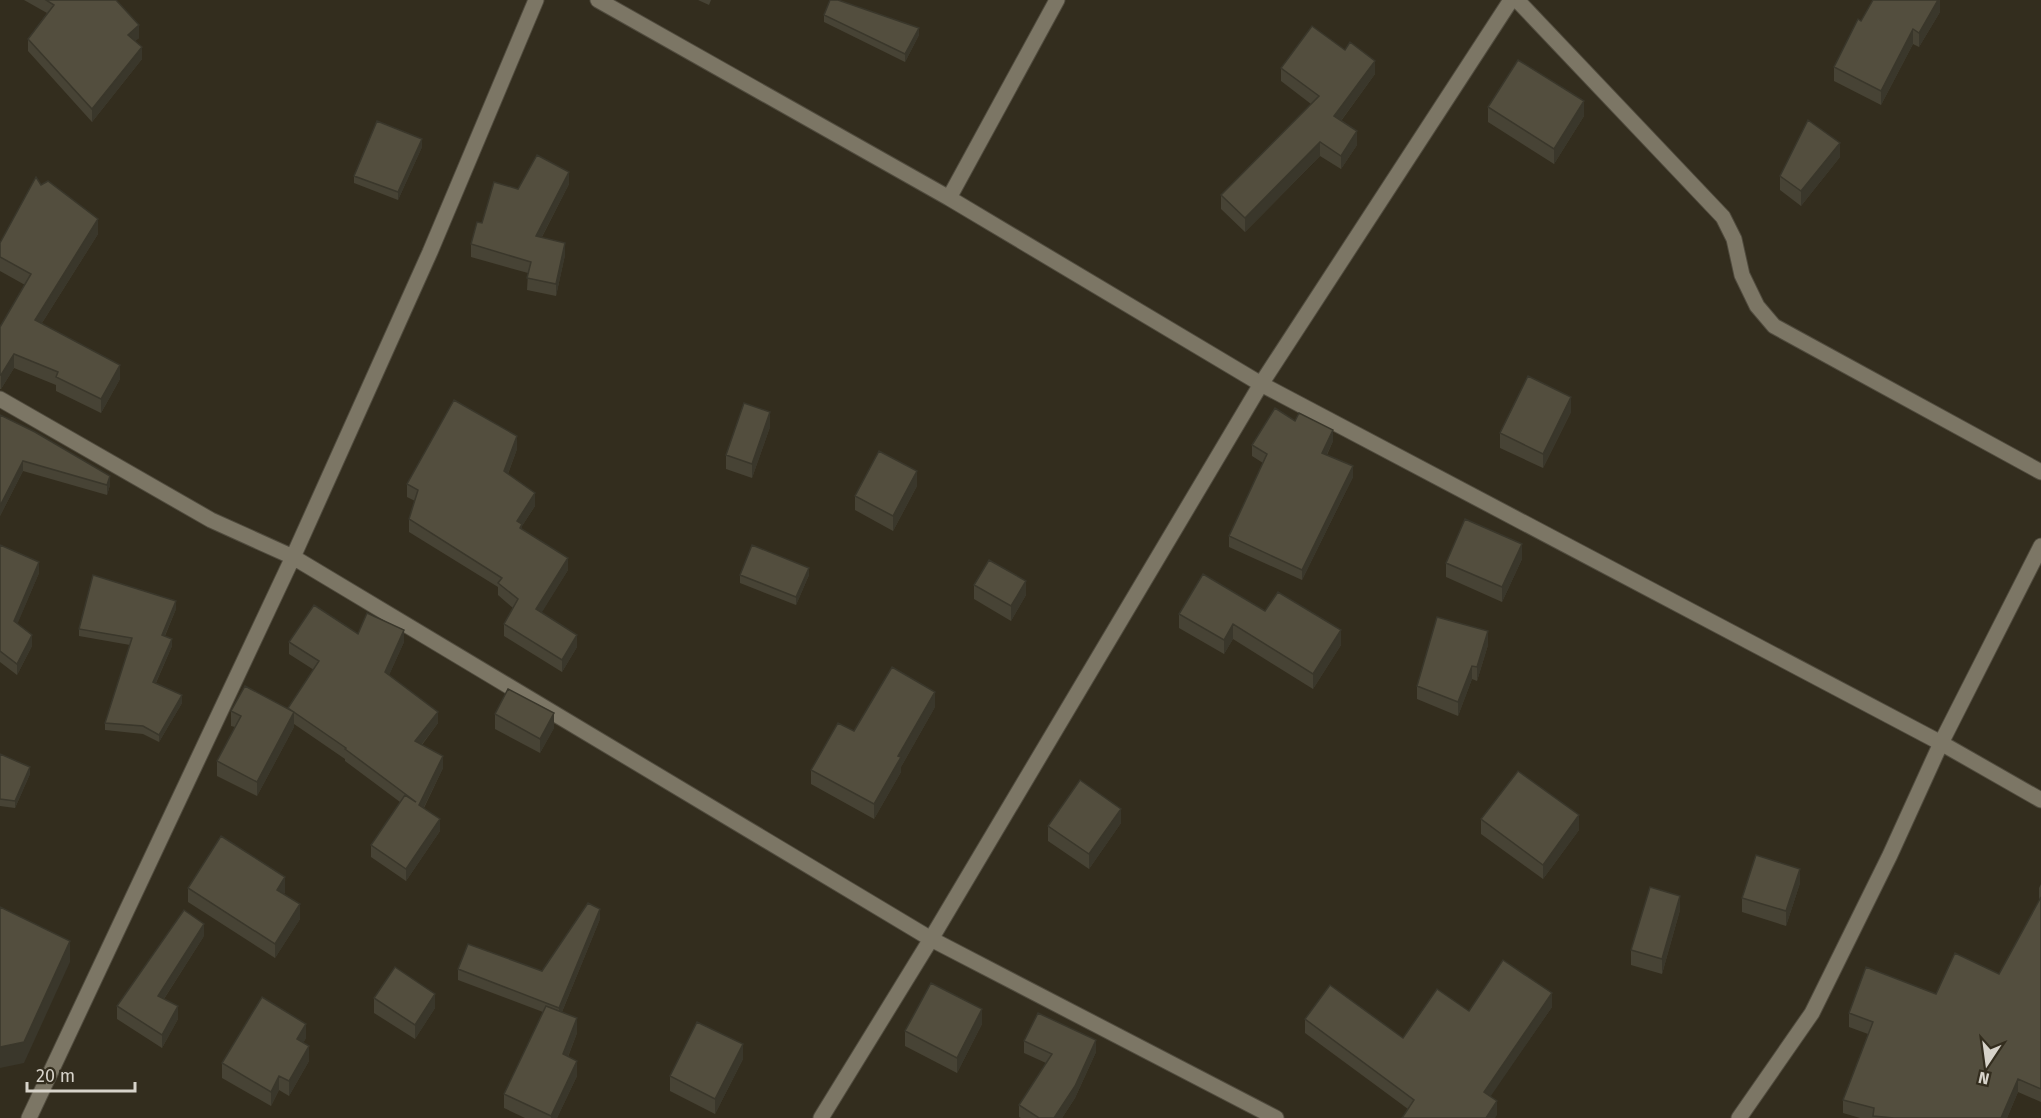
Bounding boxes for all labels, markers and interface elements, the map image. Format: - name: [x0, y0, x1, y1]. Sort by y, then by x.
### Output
- north arrow: [1957, 1034, 2017, 1094]
- scale bar: [27, 1055, 135, 1093]
- text: 20 m: [36, 1065, 75, 1087]
- text: N: [1976, 1068, 1991, 1089]

